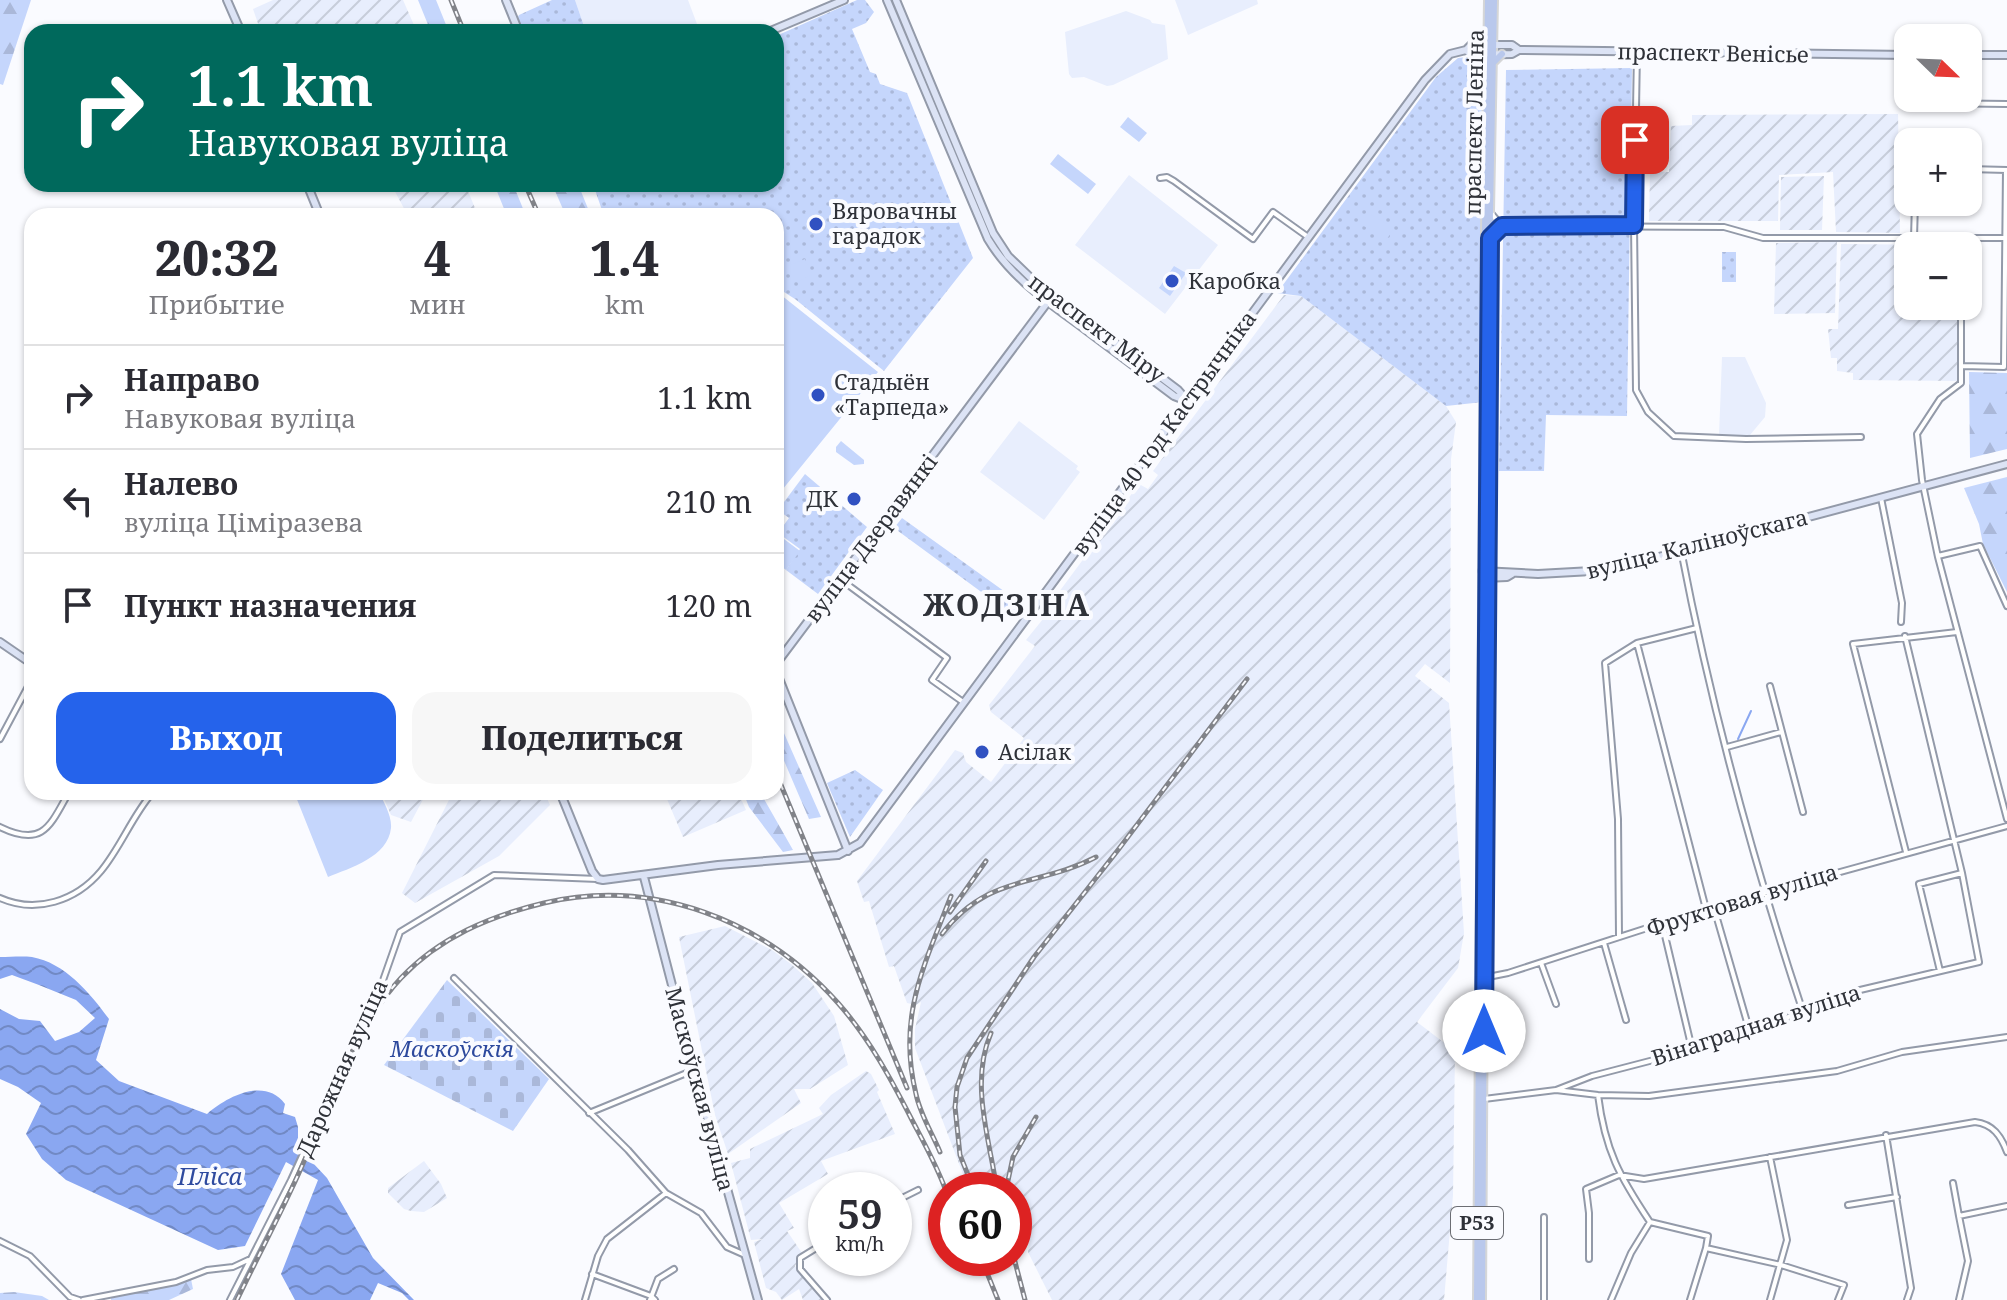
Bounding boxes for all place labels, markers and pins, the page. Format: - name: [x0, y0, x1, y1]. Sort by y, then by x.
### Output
- pin: [1601, 106, 1669, 174]
- place label: Вяровачны гарадок: [832, 195, 957, 250]
- marker: Вяровачны гарадок: [807, 215, 825, 233]
- place label: Каробка: [1188, 265, 1281, 295]
- marker: Каробка: [1163, 272, 1181, 290]
- place label: Стадыён «Тарпеда»: [834, 366, 949, 421]
- marker: Стадыён «Тарпеда»: [809, 386, 827, 404]
- place label: ДК: [806, 483, 839, 513]
- marker: ДК: [845, 490, 863, 508]
- place label: Асілак: [998, 736, 1072, 766]
- marker: Асілак: [973, 743, 991, 761]

